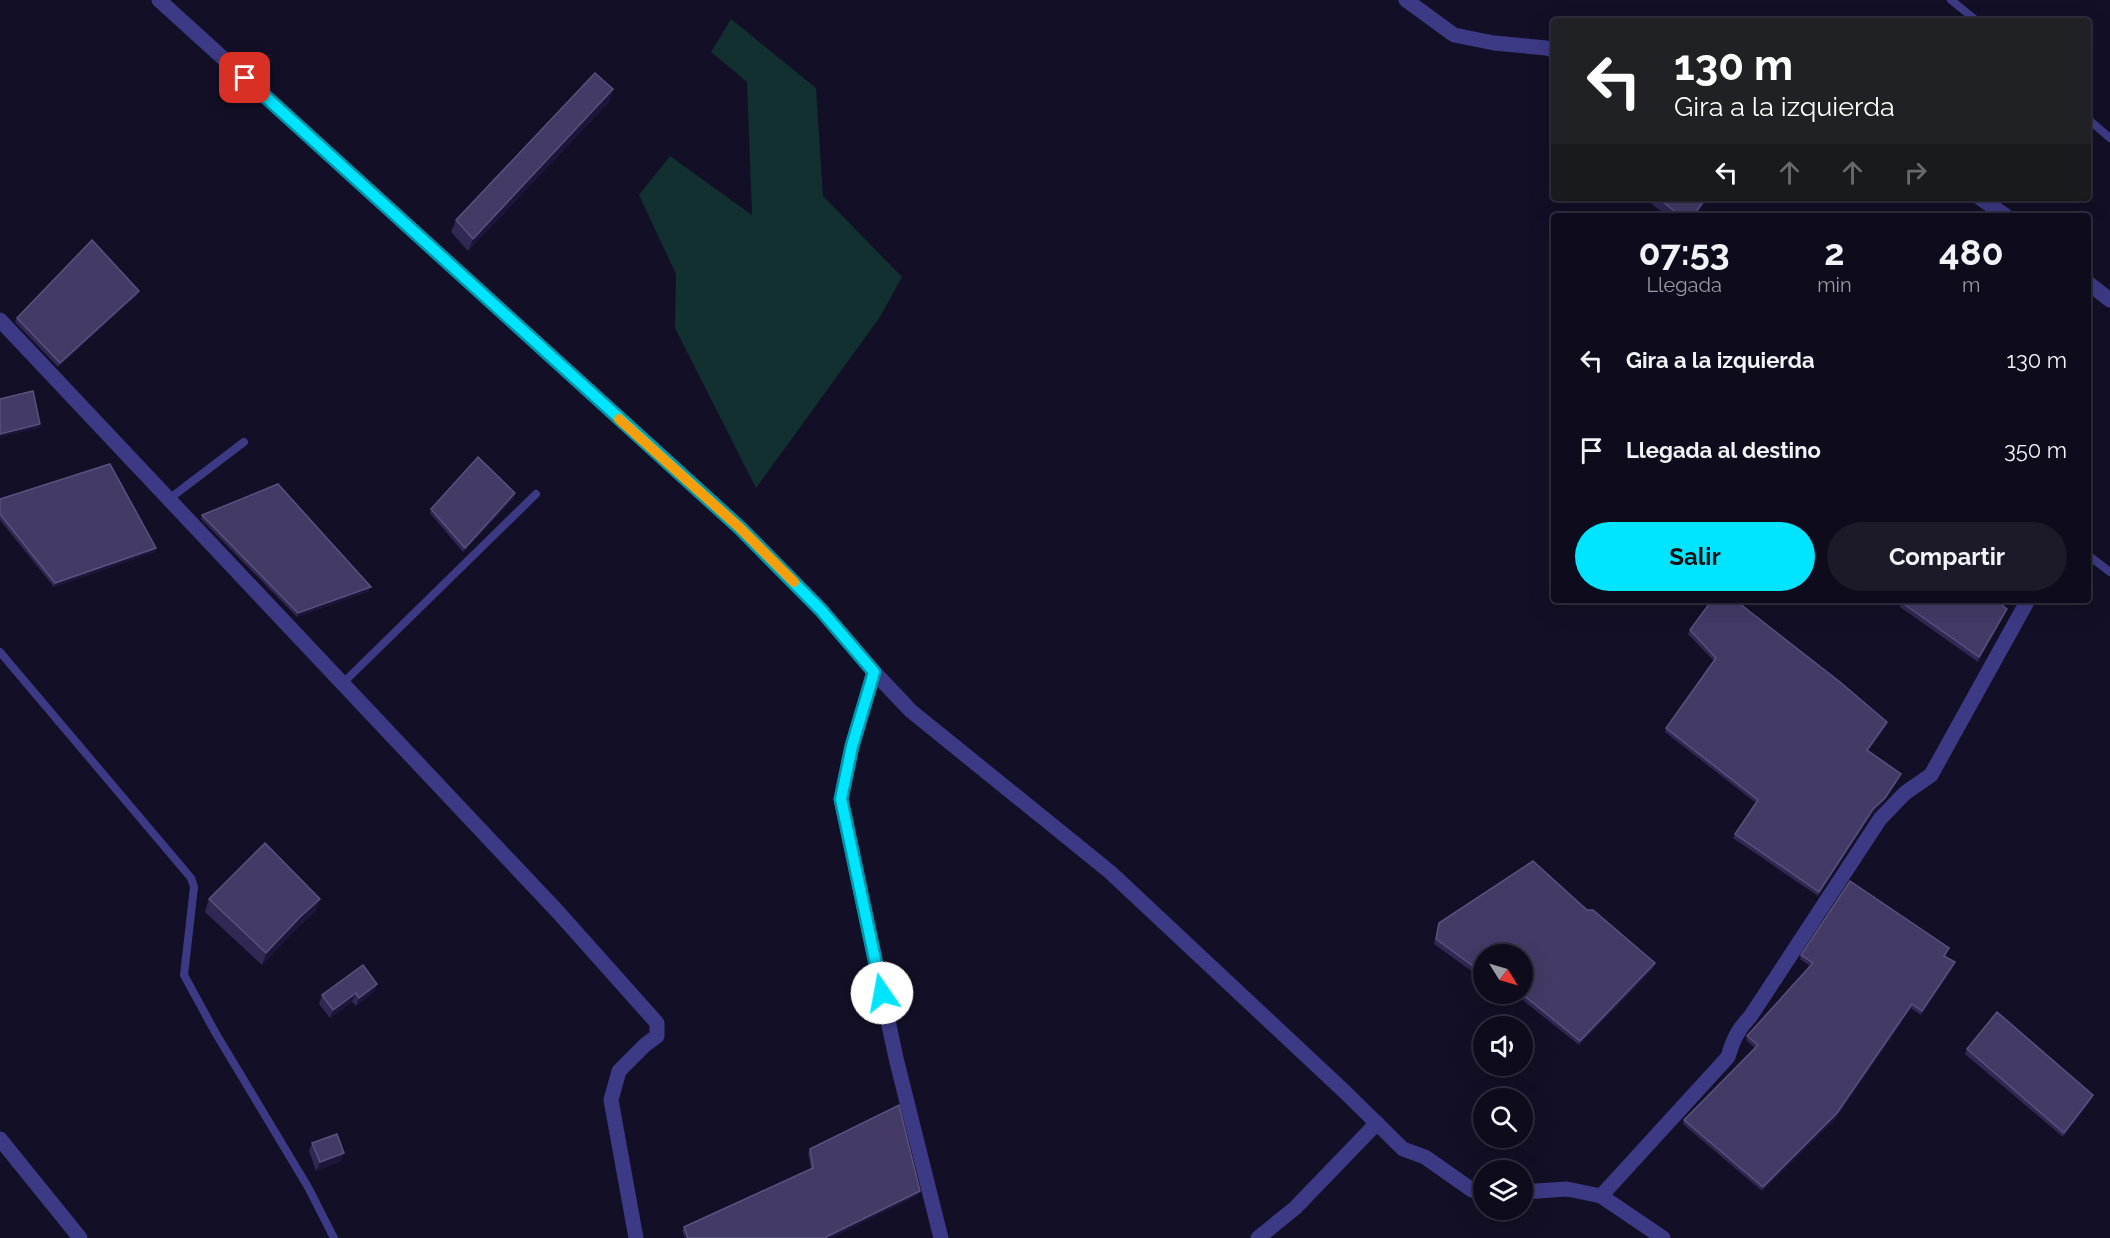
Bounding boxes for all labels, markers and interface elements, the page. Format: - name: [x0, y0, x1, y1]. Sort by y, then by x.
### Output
- text: 130 m: [1674, 41, 1793, 90]
- icon: left: [1575, 42, 1653, 120]
- pin: [219, 52, 270, 103]
- icon: arrive: [228, 61, 261, 94]
- text: Gira a la izquierda: [1674, 91, 1895, 122]
- icon: left: [1710, 156, 1743, 189]
- icon: ahead: [1773, 156, 1806, 189]
- icon: ahead: [1836, 156, 1869, 189]
- icon: right: [1899, 156, 1932, 189]
- text: 07:53: [1638, 231, 1730, 273]
- text: 2: [1824, 231, 1845, 273]
- text: 480: [1939, 231, 2004, 273]
- text: Llegada: [1646, 273, 1722, 297]
- text: min: [1817, 273, 1852, 297]
- text: m: [1962, 273, 1980, 297]
- icon: left: [1575, 344, 1608, 377]
- text: Gira a la izquierda: [1626, 347, 1815, 373]
- text: 130 m: [2007, 347, 2067, 373]
- icon: arrive: [1575, 434, 1608, 467]
- text: Llegada al destino: [1626, 437, 1821, 463]
- text: 350 m: [2004, 437, 2067, 463]
- button: Salir: [1575, 522, 1815, 591]
- button: Compartir: [1827, 522, 2067, 591]
- north arrow: [1473, 944, 1533, 1004]
- map controls: [1473, 944, 1533, 1220]
- position arrow: [850, 961, 914, 1025]
- button: sound: [1473, 1016, 1533, 1076]
- button: search: [1473, 1088, 1533, 1148]
- button: layers: [1473, 1160, 1533, 1220]

